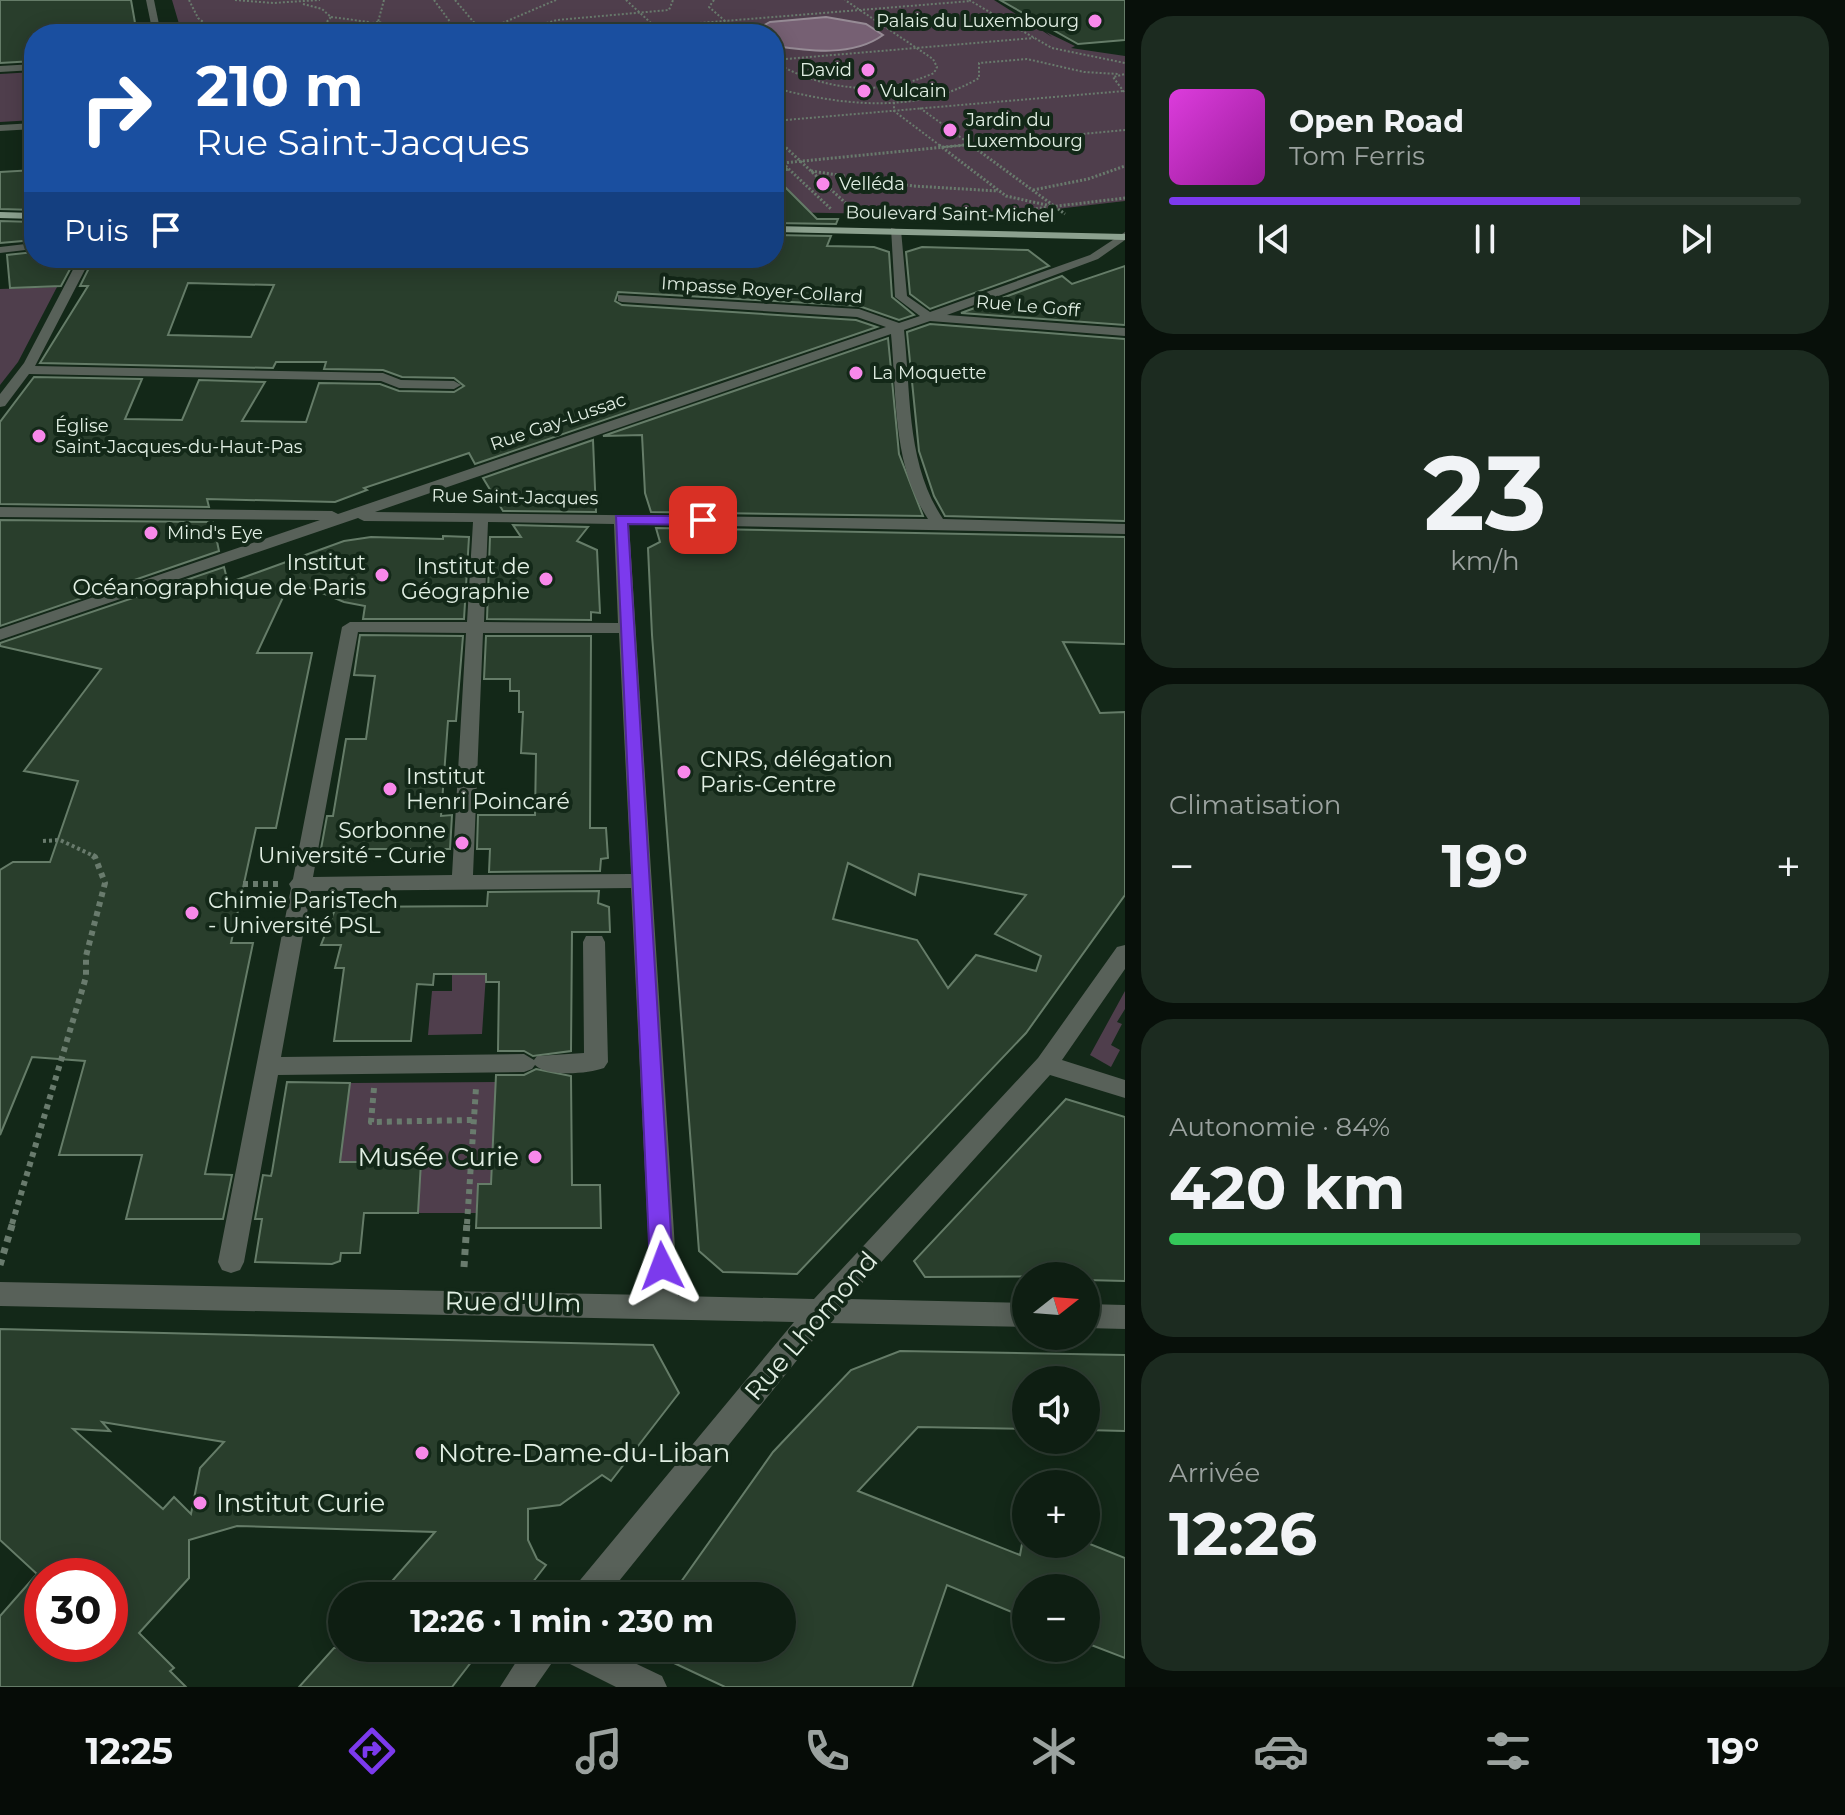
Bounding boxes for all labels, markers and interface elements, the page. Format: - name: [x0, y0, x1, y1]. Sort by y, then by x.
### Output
- place label: Palais du Luxembourg: [876, 10, 1079, 32]
- marker: Palais du Luxembourg: [1086, 12, 1104, 30]
- text: 210 m: [196, 52, 364, 120]
- icon: right: [64, 56, 168, 160]
- place label: David: [800, 59, 852, 81]
- marker: David: [859, 61, 877, 79]
- place label: Vulcain: [880, 80, 947, 102]
- marker: Vulcain: [855, 82, 873, 100]
- text: Open Road: [1289, 103, 1464, 140]
- place label: Jardin du Luxembourg: [965, 109, 1083, 152]
- text: Rue Saint-Jacques: [196, 120, 529, 164]
- marker: Jardin du Luxembourg: [941, 121, 959, 139]
- text: Tom Ferris: [1289, 140, 1425, 172]
- place label: Velléda: [839, 173, 905, 195]
- marker: Velléda: [814, 175, 832, 193]
- street label: Boulevard Saint-Michel: [845, 201, 1055, 227]
- icon: arrive: [144, 208, 188, 252]
- text: Puis: [64, 212, 128, 249]
- icon: previous: [1252, 217, 1296, 261]
- icon: pause: [1463, 217, 1507, 261]
- icon: next: [1674, 217, 1718, 261]
- street label: Impasse Royer-Collard: [660, 272, 864, 308]
- street label: Rue Le Goff: [975, 291, 1082, 322]
- place label: La Moquette: [872, 362, 987, 384]
- marker: La Moquette: [847, 364, 865, 382]
- street label: Rue Gay-Lussac: [487, 388, 629, 456]
- place label: Église Saint-Jacques-du-Haut-Pas: [55, 415, 303, 458]
- marker: Église Saint-Jacques-du-Haut-Pas: [30, 427, 48, 445]
- text: 23: [1424, 429, 1546, 556]
- street label: Rue Saint-Jacques: [432, 485, 599, 509]
- pin: [669, 486, 737, 554]
- icon: arrive: [681, 498, 725, 542]
- place label: Mind's Eye: [167, 522, 263, 544]
- marker: Mind's Eye: [142, 524, 160, 542]
- text: km/h: [1450, 545, 1520, 577]
- place label: Institut Océanographique de Paris: [73, 549, 366, 601]
- place label: Institut de Géographie: [401, 553, 530, 605]
- marker: Institut Océanographique de Paris: [373, 566, 391, 584]
- marker: Institut de Géographie: [537, 570, 555, 588]
- place label: CNRS, délégation Paris-Centre: [700, 746, 893, 798]
- place label: Institut Henri Poincaré: [406, 763, 570, 815]
- marker: CNRS, délégation Paris-Centre: [675, 763, 693, 781]
- marker: Institut Henri Poincaré: [381, 780, 399, 798]
- text: Climatisation: [1169, 789, 1341, 821]
- place label: Sorbonne Université - Curie: [258, 817, 446, 869]
- text: 19°: [1442, 829, 1528, 902]
- marker: Sorbonne Université - Curie: [453, 834, 471, 852]
- text: −: [1169, 839, 1194, 893]
- text: +: [1776, 839, 1801, 893]
- place label: Chimie ParisTech - Université PSL: [208, 887, 398, 939]
- marker: Chimie ParisTech - Université PSL: [183, 904, 201, 922]
- text: Autonomie · 84%: [1169, 1111, 1390, 1143]
- place label: Musée Curie: [357, 1141, 519, 1173]
- marker: Musée Curie: [526, 1148, 544, 1166]
- text: 420 km: [1169, 1151, 1405, 1224]
- position arrow: [620, 1224, 704, 1308]
- street label: Rue Lhomond: [738, 1245, 884, 1407]
- north arrow: [1012, 1262, 1100, 1350]
- map controls: [1012, 1262, 1100, 1662]
- street label: Rue d'Ulm: [444, 1285, 582, 1319]
- button: sound: [1012, 1366, 1100, 1454]
- place label: Notre-Dame-du-Liban: [438, 1437, 730, 1469]
- marker: Notre-Dame-du-Liban: [413, 1444, 431, 1462]
- text: Arrivée: [1169, 1457, 1260, 1489]
- button: +: [1012, 1470, 1100, 1558]
- place label: Institut Curie: [216, 1487, 385, 1519]
- marker: Institut Curie: [191, 1494, 209, 1512]
- text: 12:26: [1169, 1497, 1317, 1570]
- speed limit sign: 30: [24, 1558, 128, 1662]
- button: −: [1012, 1574, 1100, 1662]
- text: 12:26 · 1 min · 230 m: [410, 1603, 714, 1640]
- icon: directions: [344, 1723, 400, 1779]
- icon: music: [571, 1723, 627, 1779]
- icon: phone: [799, 1723, 855, 1779]
- icon: climate: [1026, 1723, 1082, 1779]
- icon: car: [1253, 1723, 1309, 1779]
- icon: filters: [1480, 1723, 1536, 1779]
- text: 12:25: [86, 1729, 173, 1773]
- text: 19°: [1707, 1729, 1759, 1773]

